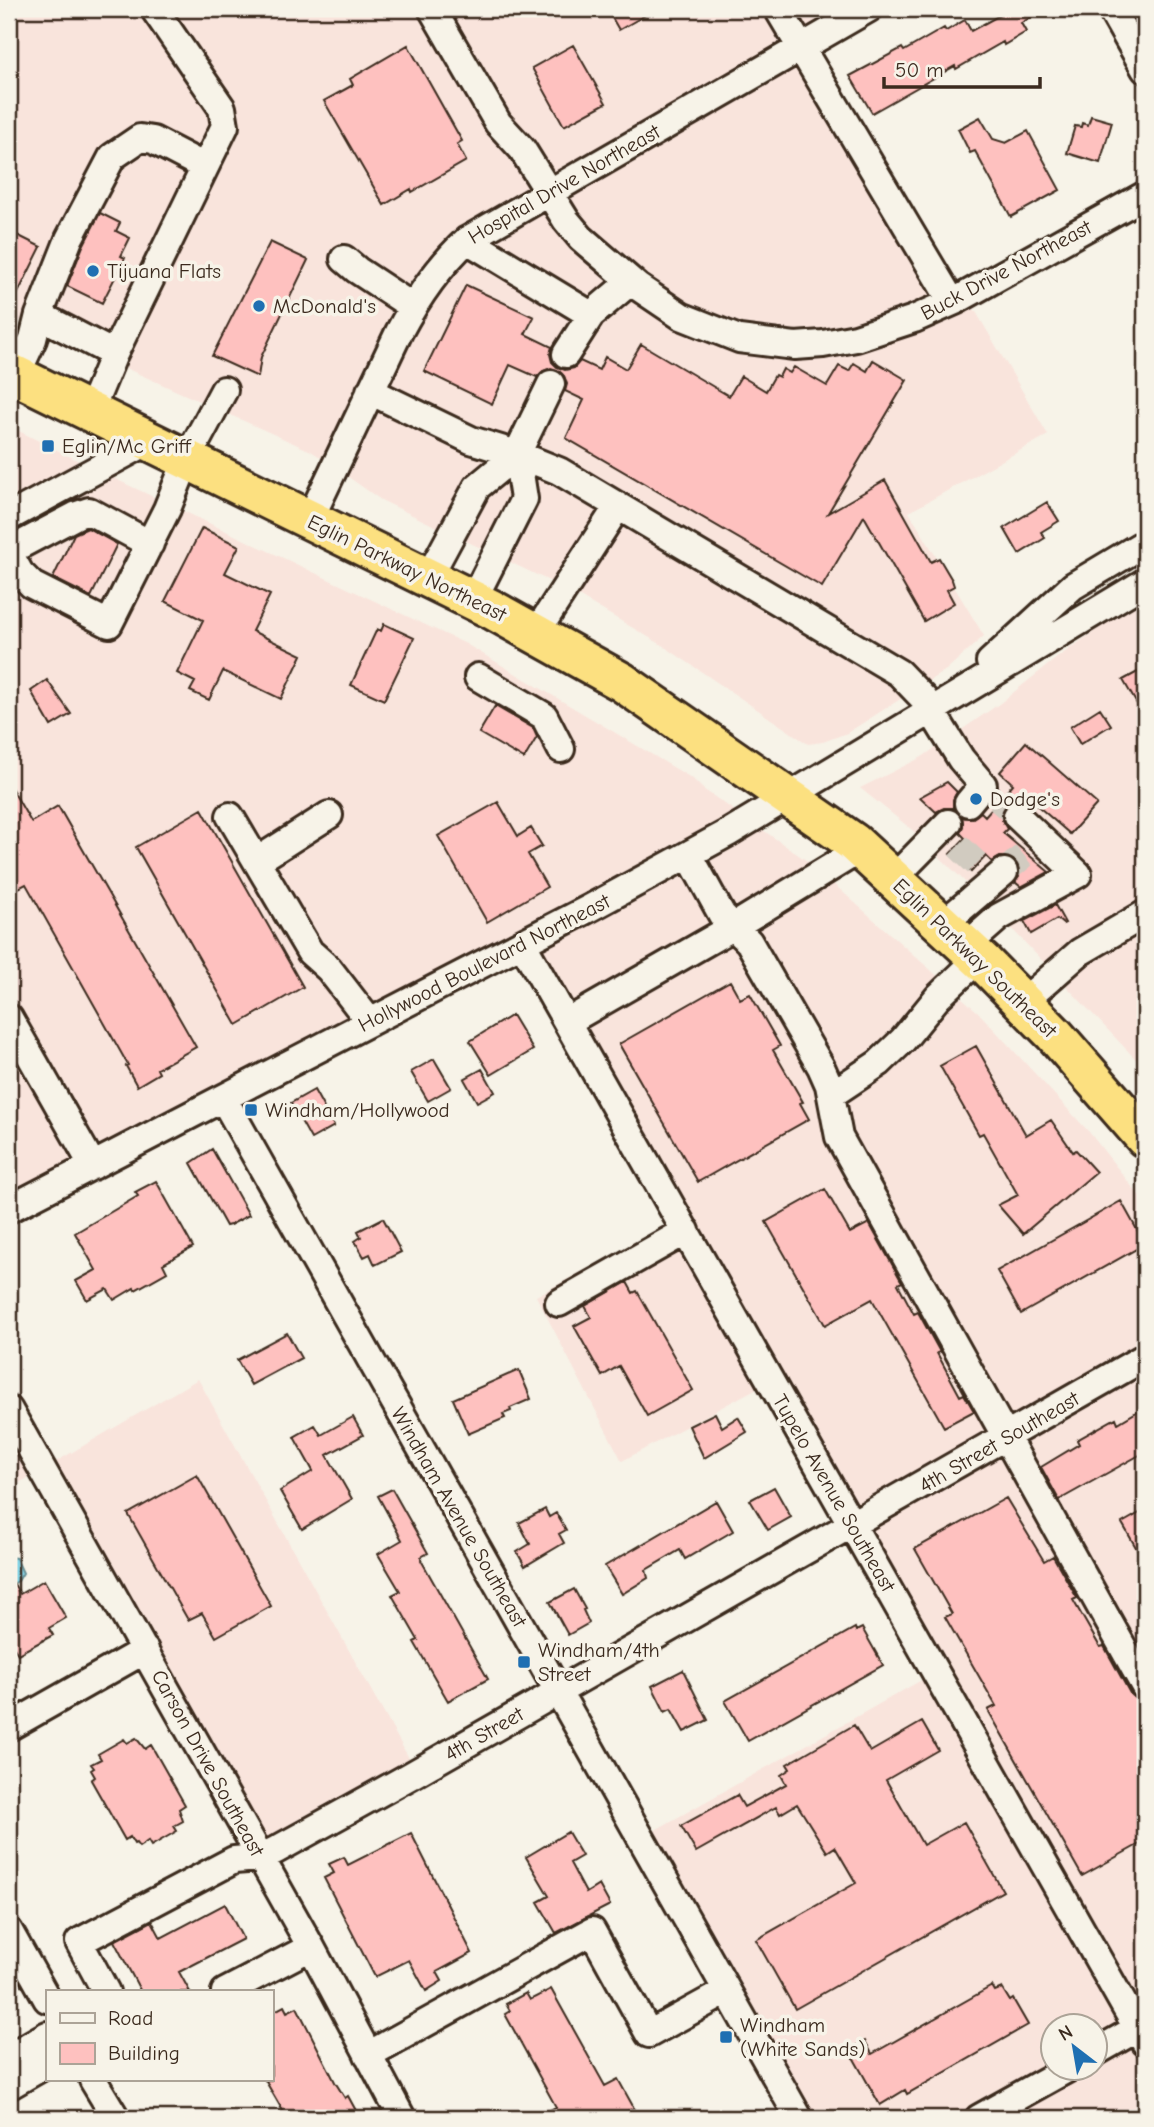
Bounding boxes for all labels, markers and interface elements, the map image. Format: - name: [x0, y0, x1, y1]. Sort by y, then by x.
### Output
- scale bar: [884, 46, 1040, 90]
- text: 50 m: [895, 58, 944, 82]
- street label: Hospital Drive Northeast: [464, 119, 665, 249]
- street label: Buck Drive Northeast: [917, 214, 1096, 325]
- place label: Tijuana Flats: [107, 259, 221, 283]
- marker: Tijuana Flats: [85, 263, 101, 279]
- place label: McDonald's: [273, 294, 376, 318]
- marker: McDonald's: [251, 298, 267, 314]
- place label: Eglin/Mc Griff: [62, 434, 192, 458]
- marker: Eglin/Mc Griff: [40, 438, 56, 454]
- street label: Eglin Parkway Northeast: [304, 509, 511, 627]
- place label: Dodge's: [990, 787, 1060, 811]
- marker: Dodge's: [968, 791, 984, 807]
- street label: Eglin Parkway Southeast: [888, 874, 1063, 1043]
- street label: Hollywood Boulevard Northeast: [354, 889, 615, 1037]
- place label: Windham/Hollywood: [265, 1098, 450, 1122]
- marker: Windham/Hollywood: [243, 1102, 259, 1118]
- street label: 4th Street Southeast: [915, 1386, 1084, 1498]
- street label: Tupelo Avenue Southeast: [768, 1390, 901, 1597]
- street label: Windham Avenue Southeast: [386, 1403, 532, 1632]
- place label: Windham/4th Street: [538, 1638, 660, 1686]
- marker: Windham/4th Street: [516, 1654, 532, 1670]
- street label: Carson Drive Southeast: [147, 1666, 270, 1861]
- street label: 4th Street: [440, 1701, 529, 1766]
- legend: [46, 1990, 273, 2082]
- text: Road: [108, 2006, 153, 2030]
- north arrow: [1038, 2011, 1108, 2082]
- place label: Windham (White Sands): [740, 2013, 866, 2061]
- text: N: [1055, 2021, 1077, 2046]
- marker: Windham (White Sands): [718, 2029, 734, 2045]
- text: Building: [108, 2041, 180, 2065]

